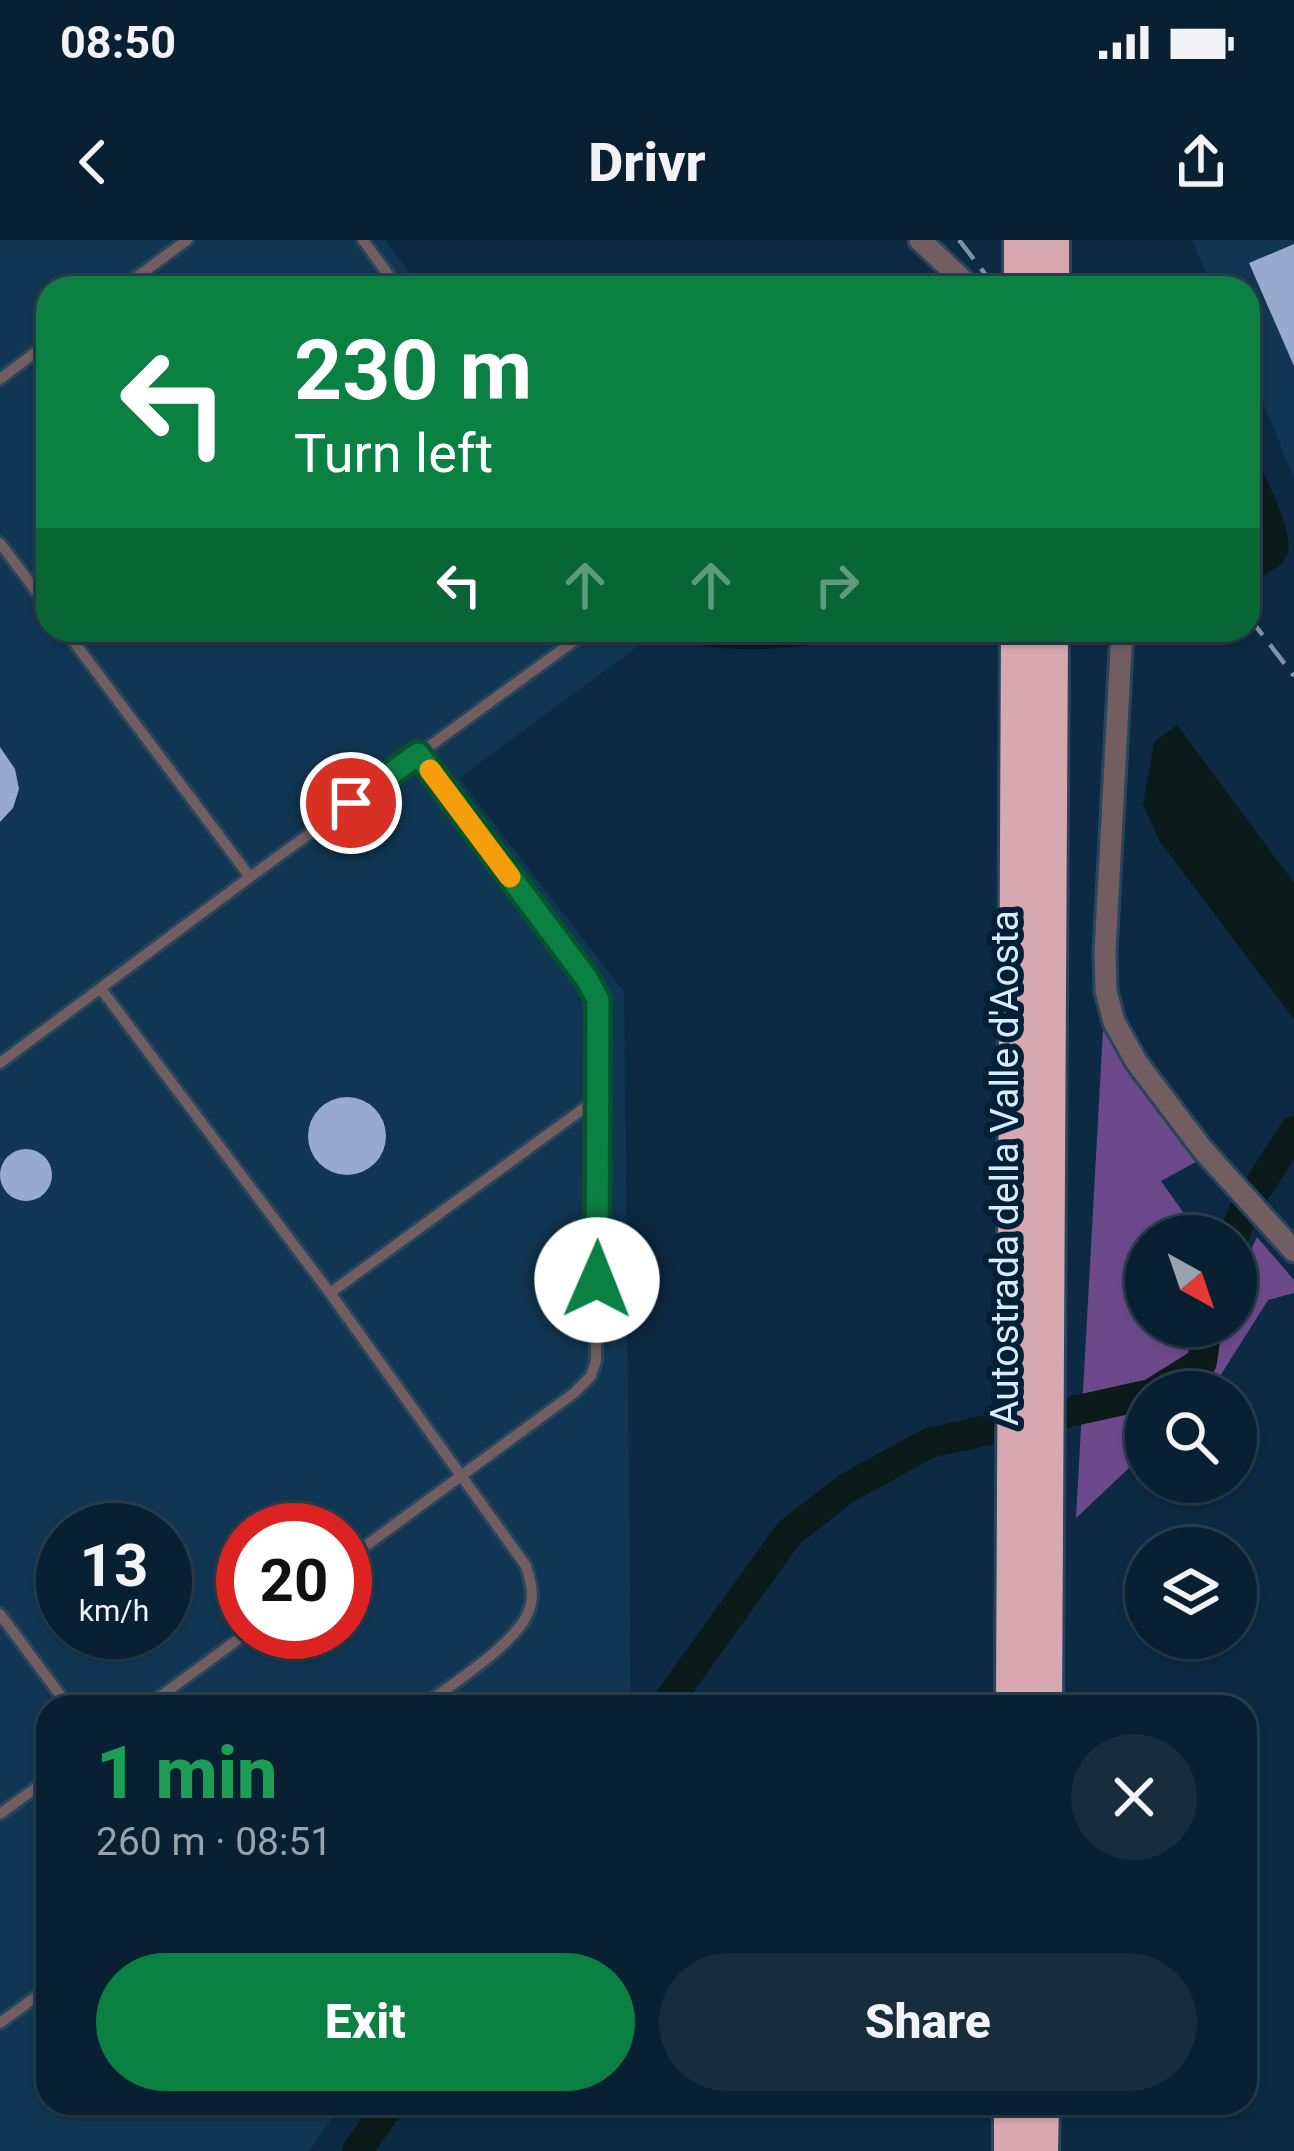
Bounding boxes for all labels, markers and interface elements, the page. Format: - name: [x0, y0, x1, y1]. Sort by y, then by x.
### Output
- text: 08:50: [60, 16, 176, 69]
- icon: back: [60, 129, 126, 195]
- icon: share: [1168, 129, 1234, 195]
- text: Drivr: [588, 131, 706, 194]
- text: 230 m: [294, 321, 532, 420]
- icon: left: [96, 324, 252, 480]
- text: Turn left: [294, 422, 493, 485]
- icon: left: [426, 552, 492, 618]
- icon: ahead: [552, 552, 618, 618]
- icon: ahead: [678, 552, 744, 618]
- icon: right: [804, 552, 870, 618]
- pin: [300, 752, 402, 854]
- icon: arrive: [318, 770, 384, 836]
- street label: Autostrada della Valle d'Aosta: [982, 910, 1028, 1426]
- north arrow: [1125, 1215, 1257, 1347]
- map controls: [1125, 1215, 1257, 1659]
- position arrow: [534, 1217, 660, 1343]
- button: search: [1125, 1371, 1257, 1503]
- speed limit sign: 20: [216, 1503, 372, 1659]
- button: layers: [1125, 1527, 1257, 1659]
- text: 13: [80, 1530, 148, 1601]
- text: km/h: [79, 1593, 149, 1628]
- text: 1 min: [96, 1731, 278, 1816]
- button: close: [1071, 1734, 1197, 1860]
- text: 260 m · 08:51: [96, 1819, 332, 1865]
- button: Exit: [96, 1953, 635, 2091]
- button: Share: [659, 1953, 1197, 2091]

